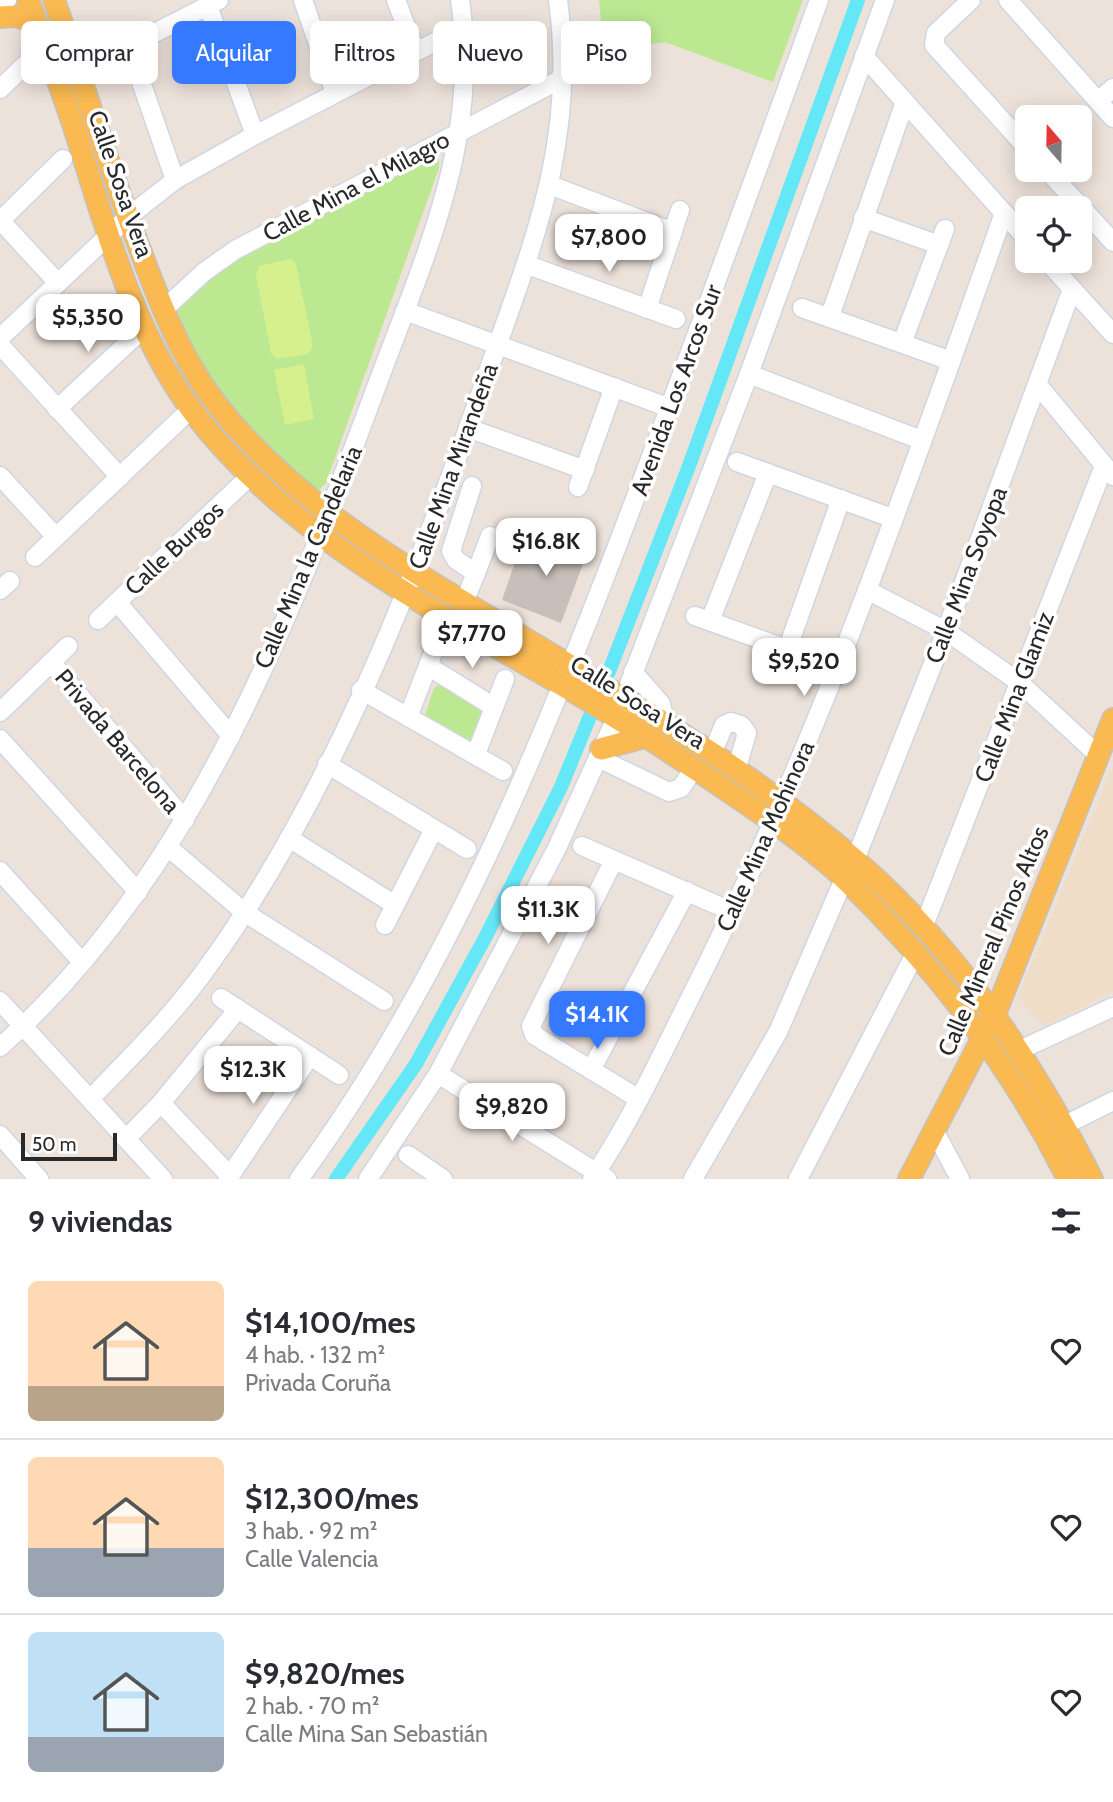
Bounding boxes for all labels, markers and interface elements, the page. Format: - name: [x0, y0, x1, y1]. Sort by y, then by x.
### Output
- chip: Comprar: [21, 21, 158, 84]
- chip: Alquilar: [172, 21, 296, 84]
- chip: Filtros: [310, 21, 419, 84]
- chip: Nuevo: [433, 21, 547, 84]
- chip: Piso: [561, 21, 651, 84]
- north arrow: [1015, 105, 1092, 182]
- map controls: [1015, 105, 1092, 273]
- street label: Calle Sosa Vera: [82, 107, 160, 262]
- street label: Calle Mina el Milagro: [258, 125, 454, 247]
- button: locate: [1015, 196, 1092, 273]
- pin: $7,800: [552, 215, 666, 274]
- text: $7,800: [571, 223, 647, 251]
- street label: Avenida Los Arcos Sur: [624, 280, 728, 499]
- pin: $5,350: [31, 294, 145, 354]
- text: $5,350: [52, 303, 124, 331]
- street label: Calle Mina Mirandeña: [402, 359, 504, 573]
- street label: Calle Mina la Candelaria: [248, 441, 368, 673]
- street label: Calle Mina Soyopa: [919, 482, 1013, 667]
- street label: Calle Burgos: [119, 495, 229, 601]
- pin: $16.8K: [489, 518, 603, 578]
- text: $16.8K: [512, 527, 580, 555]
- street label: Calle Mina Glamiz: [968, 608, 1060, 786]
- pin: $7,770: [415, 610, 529, 670]
- text: $7,770: [437, 619, 507, 647]
- pin: $9,520: [747, 638, 861, 698]
- text: $9,520: [768, 647, 840, 675]
- street label: Calle Sosa Vera: [565, 649, 711, 755]
- street label: Privada Barcelona: [49, 663, 187, 819]
- street label: Calle Mina Mohinora: [710, 736, 820, 936]
- street label: Calle Mineral Pinos Altos: [931, 822, 1055, 1060]
- pin: $11.3K: [491, 886, 605, 946]
- text: $11.3K: [517, 895, 579, 923]
- pin: $14.1K: [540, 992, 654, 1051]
- text: $14.1K: [565, 1000, 629, 1028]
- pin: $12.3K: [196, 1046, 310, 1106]
- text: $12.3K: [220, 1055, 286, 1083]
- pin: $9,820: [455, 1084, 569, 1143]
- text: $9,820: [475, 1092, 549, 1120]
- scale bar: [21, 1130, 117, 1162]
- text: 50 m: [32, 1133, 76, 1156]
- icon: filters: [1047, 1202, 1085, 1240]
- text: 9 viviendas: [28, 1203, 173, 1240]
- text: $14,100/mes: [245, 1304, 416, 1341]
- icon: home: [84, 1309, 168, 1393]
- icon: heart: [1047, 1332, 1085, 1370]
- text: 4 hab. · 132 m²: [245, 1341, 385, 1369]
- text: Privada Coruña: [245, 1369, 391, 1397]
- text: $12,300/mes: [245, 1480, 419, 1517]
- icon: home: [84, 1485, 168, 1569]
- icon: heart: [1047, 1508, 1085, 1546]
- text: 3 hab. · 92 m²: [245, 1517, 377, 1545]
- text: Calle Valencia: [245, 1545, 378, 1573]
- text: $9,820/mes: [245, 1655, 405, 1692]
- icon: home: [84, 1660, 168, 1744]
- icon: heart: [1047, 1683, 1085, 1721]
- text: 2 hab. · 70 m²: [245, 1692, 379, 1720]
- text: Calle Mina San Sebastián: [245, 1720, 488, 1748]

